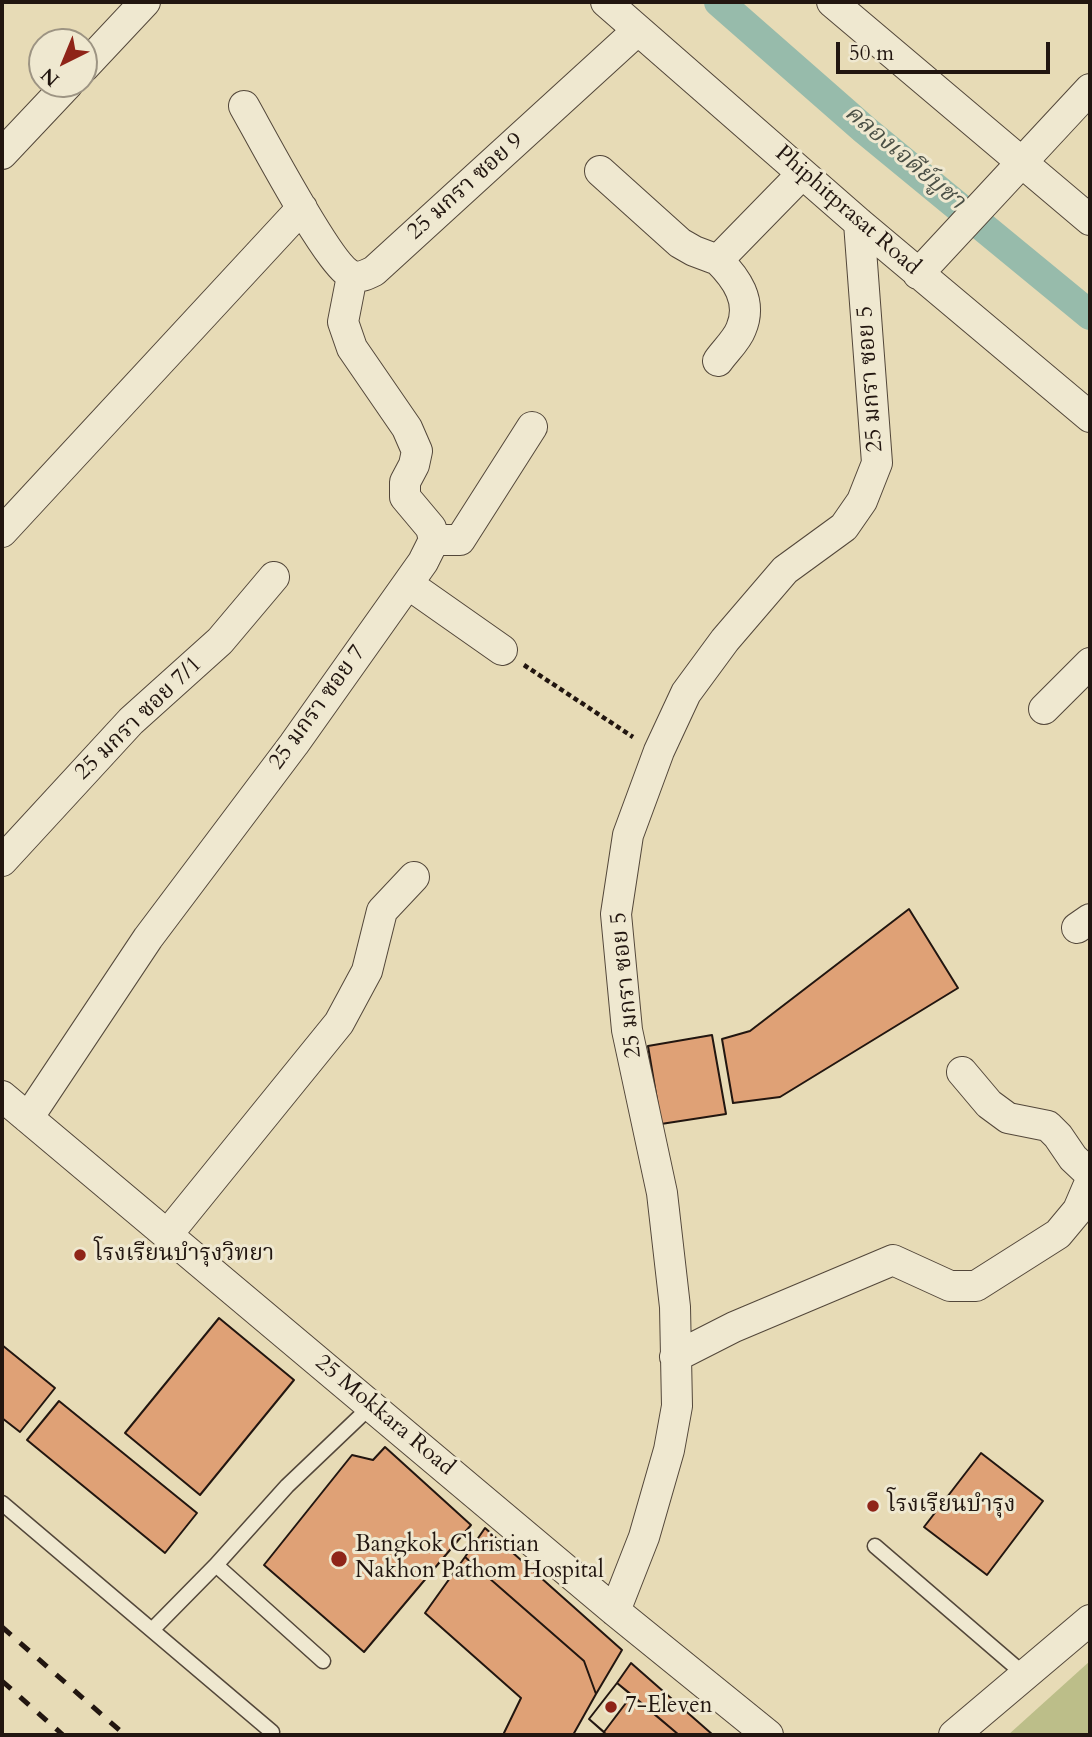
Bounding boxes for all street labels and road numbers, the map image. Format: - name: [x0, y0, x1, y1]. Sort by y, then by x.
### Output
- street label: 25 มกรา ซอย 9: [402, 128, 530, 246]
- street label: Phiphitprasat Road: [769, 140, 925, 282]
- street label: 25 มกรา ซอย 5: [852, 305, 890, 453]
- street label: 25 มกรา ซอย 7: [264, 641, 372, 775]
- street label: 25 มกรา ซอย 7/1: [70, 651, 208, 787]
- street label: 25 มกรา ซอย 5: [606, 911, 648, 1059]
- street label: 25 Mokkara Road: [309, 1350, 459, 1482]

